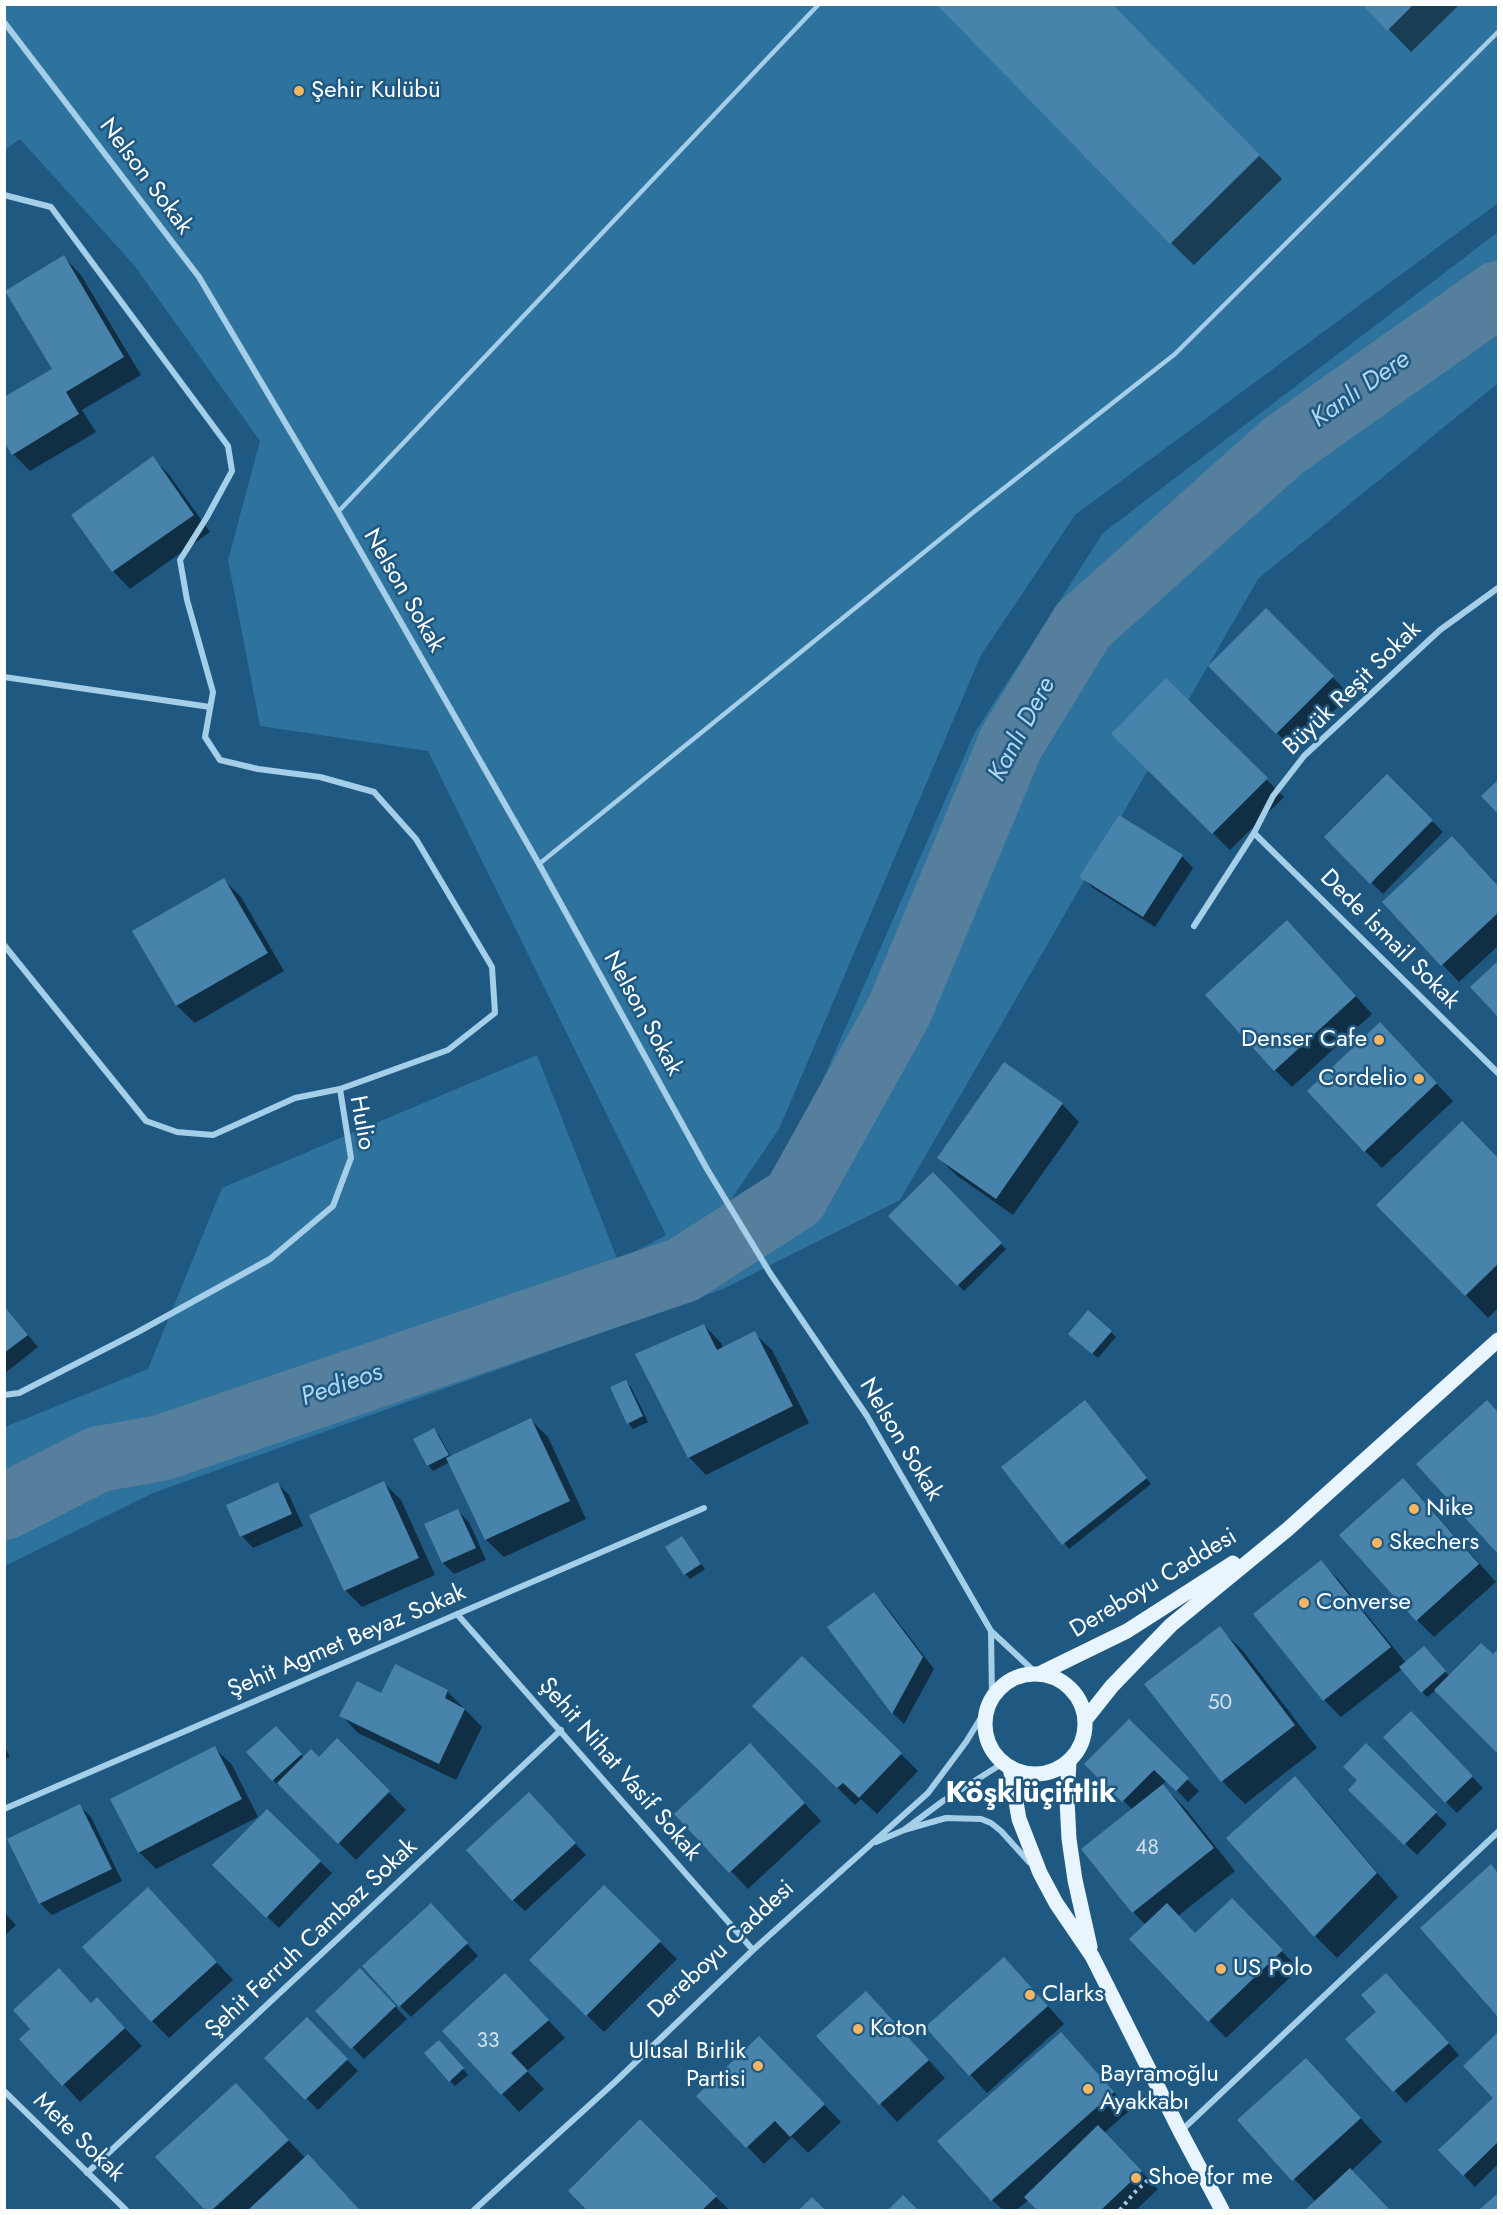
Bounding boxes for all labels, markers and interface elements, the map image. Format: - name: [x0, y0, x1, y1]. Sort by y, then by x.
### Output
- place label: Şehir Kulübü: [311, 77, 441, 105]
- marker: Şehir Kulübü: [292, 84, 306, 98]
- street label: Nelson Sokak: [92, 113, 198, 241]
- water label: Kanlı Dere: [1306, 345, 1416, 435]
- street label: Nelson Sokak: [356, 524, 450, 658]
- street label: Büyük Reşit Sokak: [1278, 616, 1428, 762]
- water label: Kanlı Dere: [983, 673, 1063, 787]
- street label: Dede İsmail Sokak: [1313, 864, 1465, 1016]
- street label: Nelson Sokak: [596, 947, 688, 1081]
- place label: Denser Cafe: [1241, 1026, 1367, 1054]
- marker: Denser Cafe: [1372, 1033, 1386, 1047]
- place label: Cordelio: [1318, 1065, 1407, 1093]
- marker: Cordelio: [1412, 1072, 1426, 1086]
- street label: Hulio: [342, 1094, 380, 1152]
- water label: Pedieos: [297, 1358, 387, 1414]
- street label: Nelson Sokak: [852, 1373, 948, 1507]
- place label: Nike: [1426, 1495, 1473, 1523]
- marker: Nike: [1407, 1502, 1421, 1516]
- street label: Dereboyu Caddesi: [1065, 1523, 1243, 1645]
- place label: Skechers: [1389, 1529, 1479, 1557]
- marker: Skechers: [1370, 1536, 1384, 1550]
- street label: Şehit Agmet Beyaz Sokak: [224, 1579, 470, 1705]
- place label: Converse: [1316, 1589, 1411, 1617]
- marker: Converse: [1297, 1596, 1311, 1610]
- street label: Şehit Nihat Vasif Sokak: [532, 1673, 706, 1867]
- house number: 50: [1208, 1691, 1232, 1717]
- district label: Köşklüçiftlik: [946, 1777, 1116, 1813]
- street label: Şehit Ferruh Cambaz Sokak: [200, 1833, 424, 2045]
- house number: 48: [1135, 1836, 1159, 1862]
- street label: Dereboyu Caddesi: [643, 1875, 801, 2025]
- place label: US Polo: [1233, 1955, 1313, 1983]
- marker: US Polo: [1214, 1962, 1228, 1976]
- place label: Clarks: [1042, 1981, 1104, 2009]
- marker: Clarks: [1023, 1988, 1037, 2002]
- place label: Koton: [870, 2015, 927, 2043]
- marker: Koton: [851, 2022, 865, 2036]
- house number: 33: [477, 2029, 499, 2055]
- place label: Ulusal Birlik Partisi: [629, 2038, 746, 2094]
- marker: Ulusal Birlik Partisi: [751, 2059, 765, 2073]
- place label: Bayramoğlu Ayakkabı: [1100, 2061, 1219, 2117]
- marker: Bayramoğlu Ayakkabı: [1081, 2082, 1095, 2096]
- street label: Mete Sokak: [26, 2087, 130, 2189]
- place label: Shoe for me: [1148, 2164, 1273, 2192]
- marker: Shoe for me: [1129, 2171, 1143, 2185]

